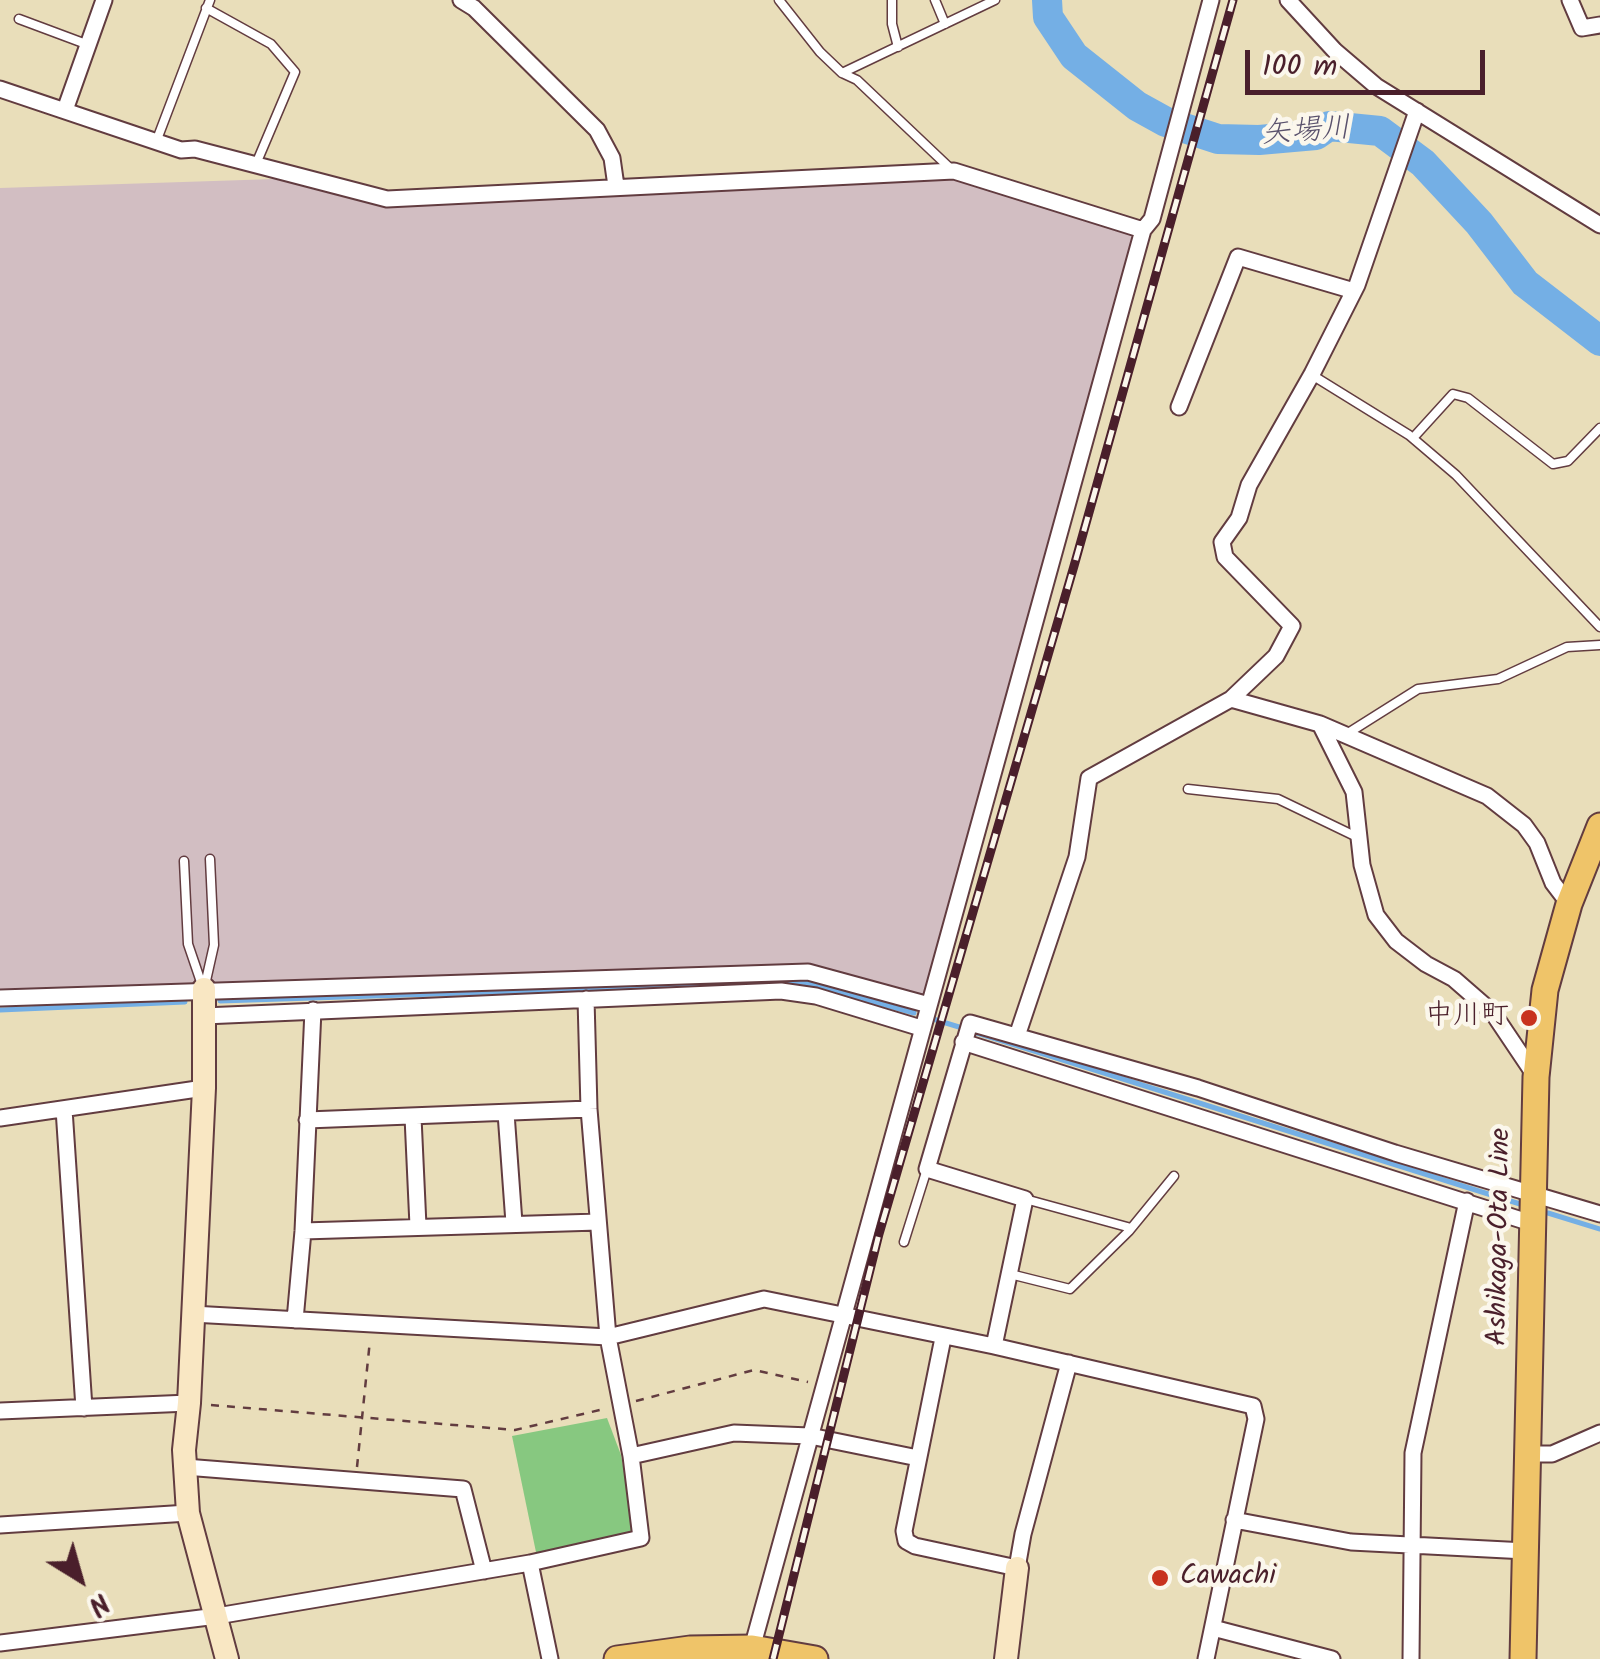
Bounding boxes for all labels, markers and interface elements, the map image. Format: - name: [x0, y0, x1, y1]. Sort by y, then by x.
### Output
- scale bar: [1250, 30, 1490, 92]
- text: 100 m: [1262, 43, 1337, 91]
- water label: 矢場川: [1260, 113, 1352, 155]
- place label: 中川町: [1425, 1001, 1509, 1035]
- marker: 中川町: [1518, 1007, 1540, 1029]
- street label: Ashikaga-Ota Line: [1483, 1128, 1521, 1346]
- north arrow: [30, 1529, 130, 1629]
- place label: Cawachi: [1180, 1561, 1276, 1595]
- marker: Cawachi: [1149, 1567, 1171, 1589]
- text: N: [78, 1580, 119, 1627]

